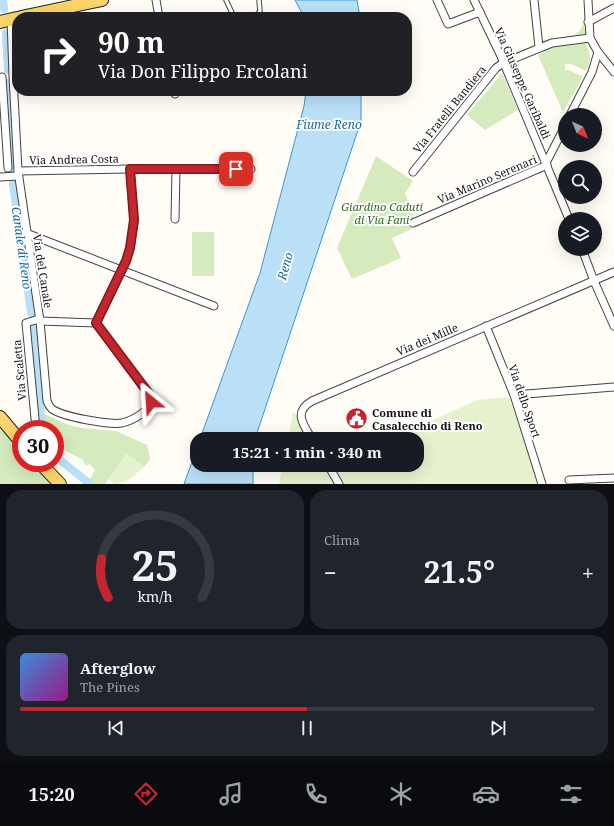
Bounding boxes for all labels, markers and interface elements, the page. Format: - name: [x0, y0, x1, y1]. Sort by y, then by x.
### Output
- text: 90 m: [98, 23, 165, 61]
- street label: Via Giuseppe Garibaldi: [492, 25, 555, 142]
- icon: right: [32, 28, 84, 80]
- text: Via Don Filippo Ercolani: [98, 59, 307, 83]
- street label: Via Fratelli Bandiera: [409, 62, 489, 156]
- north arrow: [558, 108, 602, 152]
- map controls: [558, 108, 602, 256]
- water label: Fiume Reno: [295, 116, 362, 133]
- street label: Via Andrea Costa: [29, 151, 119, 167]
- street label: Via Marino Serenari: [435, 151, 539, 207]
- pin: [219, 152, 253, 186]
- icon: arrive: [225, 158, 247, 180]
- button: search: [558, 160, 602, 204]
- park label: Giardino Caduti di Via Fani: [341, 199, 423, 227]
- water label: Canale di Reno: [8, 206, 36, 290]
- button: layers: [558, 212, 602, 256]
- street label: Via del Canale: [30, 233, 56, 309]
- water label: Reno: [273, 250, 297, 283]
- street label: Via dei Mille: [394, 319, 460, 359]
- street label: Via Scaletta: [9, 339, 29, 401]
- street label: Via dello Sport: [505, 362, 545, 440]
- position arrow: [130, 381, 172, 423]
- public building icon: Comune di Casalecchio di Reno: [344, 405, 370, 431]
- place label: Comune di Casalecchio di Reno: [372, 405, 483, 433]
- speed limit sign: 30: [12, 420, 64, 472]
- text: 15:21 · 1 min · 340 m: [232, 442, 382, 462]
- text: Clima: [324, 531, 360, 549]
- text: 25: [131, 536, 179, 592]
- text: 21.5°: [423, 551, 495, 592]
- text: −: [324, 557, 337, 587]
- text: +: [582, 557, 594, 587]
- text: km/h: [137, 586, 173, 605]
- text: Afterglow: [80, 658, 156, 678]
- text: The Pines: [80, 678, 140, 696]
- icon: previous: [105, 717, 127, 739]
- icon: pause: [296, 717, 318, 739]
- icon: next: [487, 717, 509, 739]
- icon: directions: [132, 780, 160, 808]
- icon: music: [217, 780, 245, 808]
- icon: phone: [302, 780, 330, 808]
- icon: climate: [387, 780, 415, 808]
- icon: car: [472, 780, 500, 808]
- icon: filters: [557, 780, 585, 808]
- text: 15:20: [29, 782, 75, 806]

